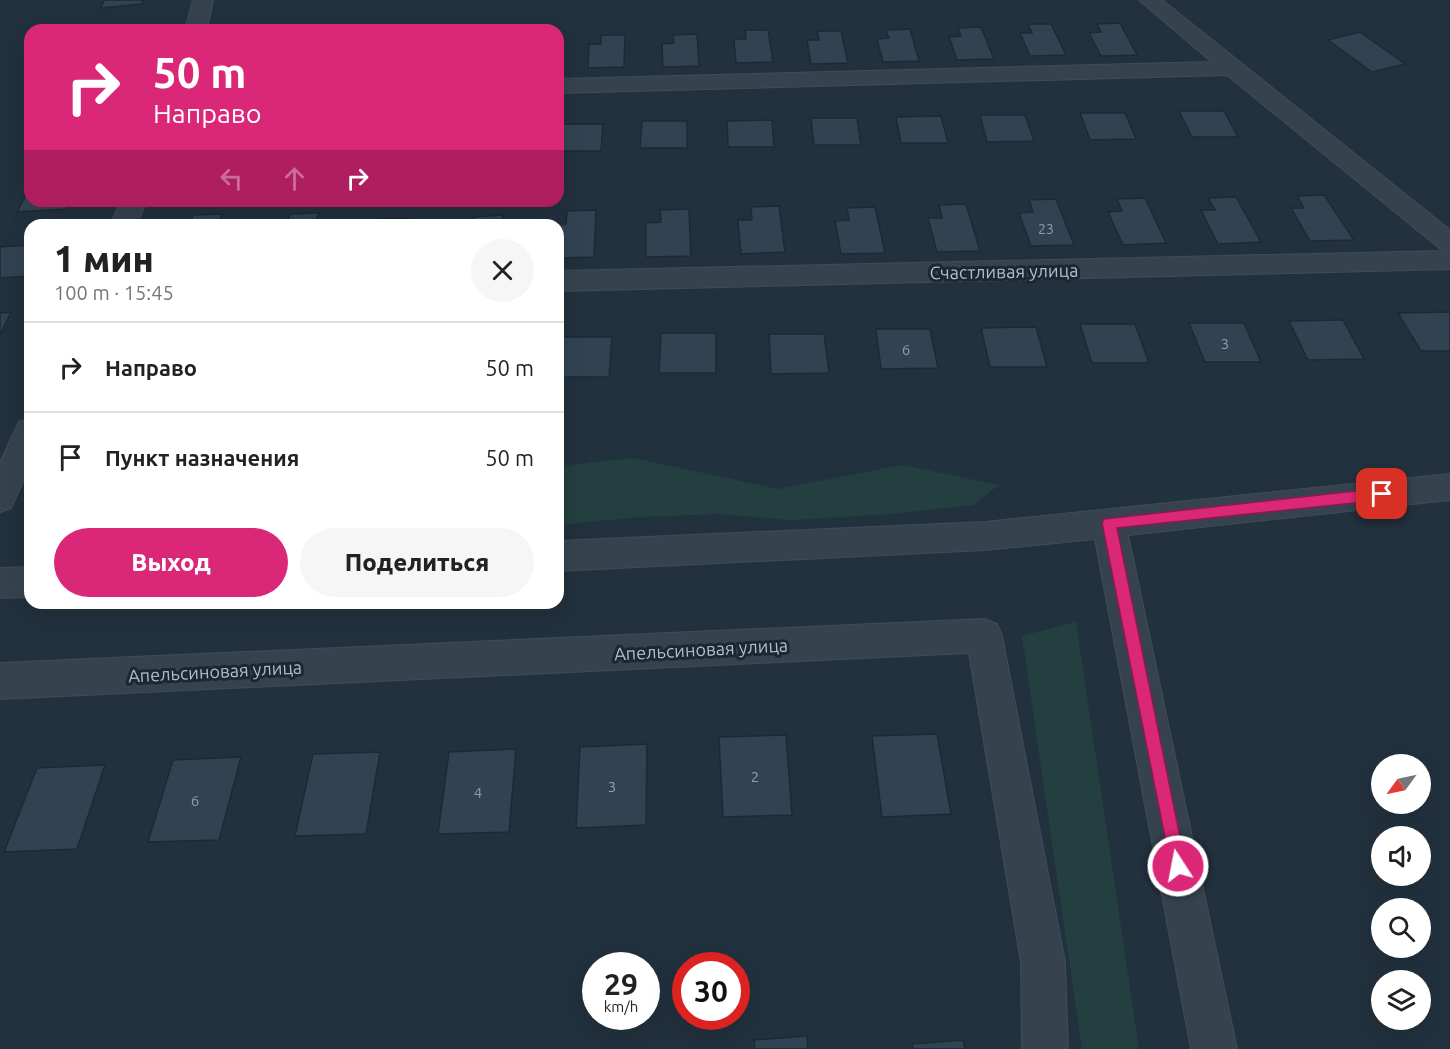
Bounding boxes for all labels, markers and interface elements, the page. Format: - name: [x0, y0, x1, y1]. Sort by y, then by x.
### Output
- icon: right: [54, 48, 132, 126]
- text: 50 m: [153, 49, 247, 96]
- text: Направо: [153, 98, 262, 128]
- icon: left: [215, 162, 248, 195]
- icon: ahead: [278, 162, 311, 195]
- icon: right: [341, 162, 374, 195]
- house number: 23: [1038, 221, 1054, 237]
- text: 1 мин: [54, 238, 154, 279]
- button: close: [471, 239, 534, 302]
- street label: Счастливая улица: [929, 260, 1079, 282]
- text: 100 m · 15:45: [54, 281, 174, 304]
- house number: 3: [1221, 335, 1229, 352]
- house number: 6: [902, 341, 910, 358]
- icon: right: [54, 351, 87, 384]
- text: Направо: [105, 355, 197, 380]
- text: 50 m: [485, 355, 534, 380]
- icon: arrive: [54, 441, 87, 474]
- text: Пункт назначения: [105, 445, 299, 470]
- text: 50 m: [485, 445, 534, 470]
- pin: [1356, 468, 1407, 519]
- icon: arrive: [1365, 477, 1398, 510]
- button: Выход: [54, 528, 288, 597]
- button: Поделиться: [300, 528, 534, 597]
- street label: Апельсиновая улица: [614, 634, 788, 664]
- street label: Апельсиновая улица: [128, 656, 302, 686]
- north arrow: [1371, 754, 1431, 814]
- map controls: [1371, 754, 1431, 1030]
- house number: 2: [751, 768, 759, 785]
- house number: 3: [608, 778, 616, 795]
- house number: 4: [474, 784, 482, 801]
- house number: 6: [191, 792, 199, 809]
- button: sound: [1371, 826, 1431, 886]
- position arrow: [1146, 834, 1210, 898]
- button: search: [1371, 898, 1431, 958]
- speed limit sign: 30: [672, 952, 750, 1030]
- text: 29: [604, 967, 638, 1001]
- button: layers: [1371, 970, 1431, 1030]
- text: km/h: [604, 998, 638, 1015]

